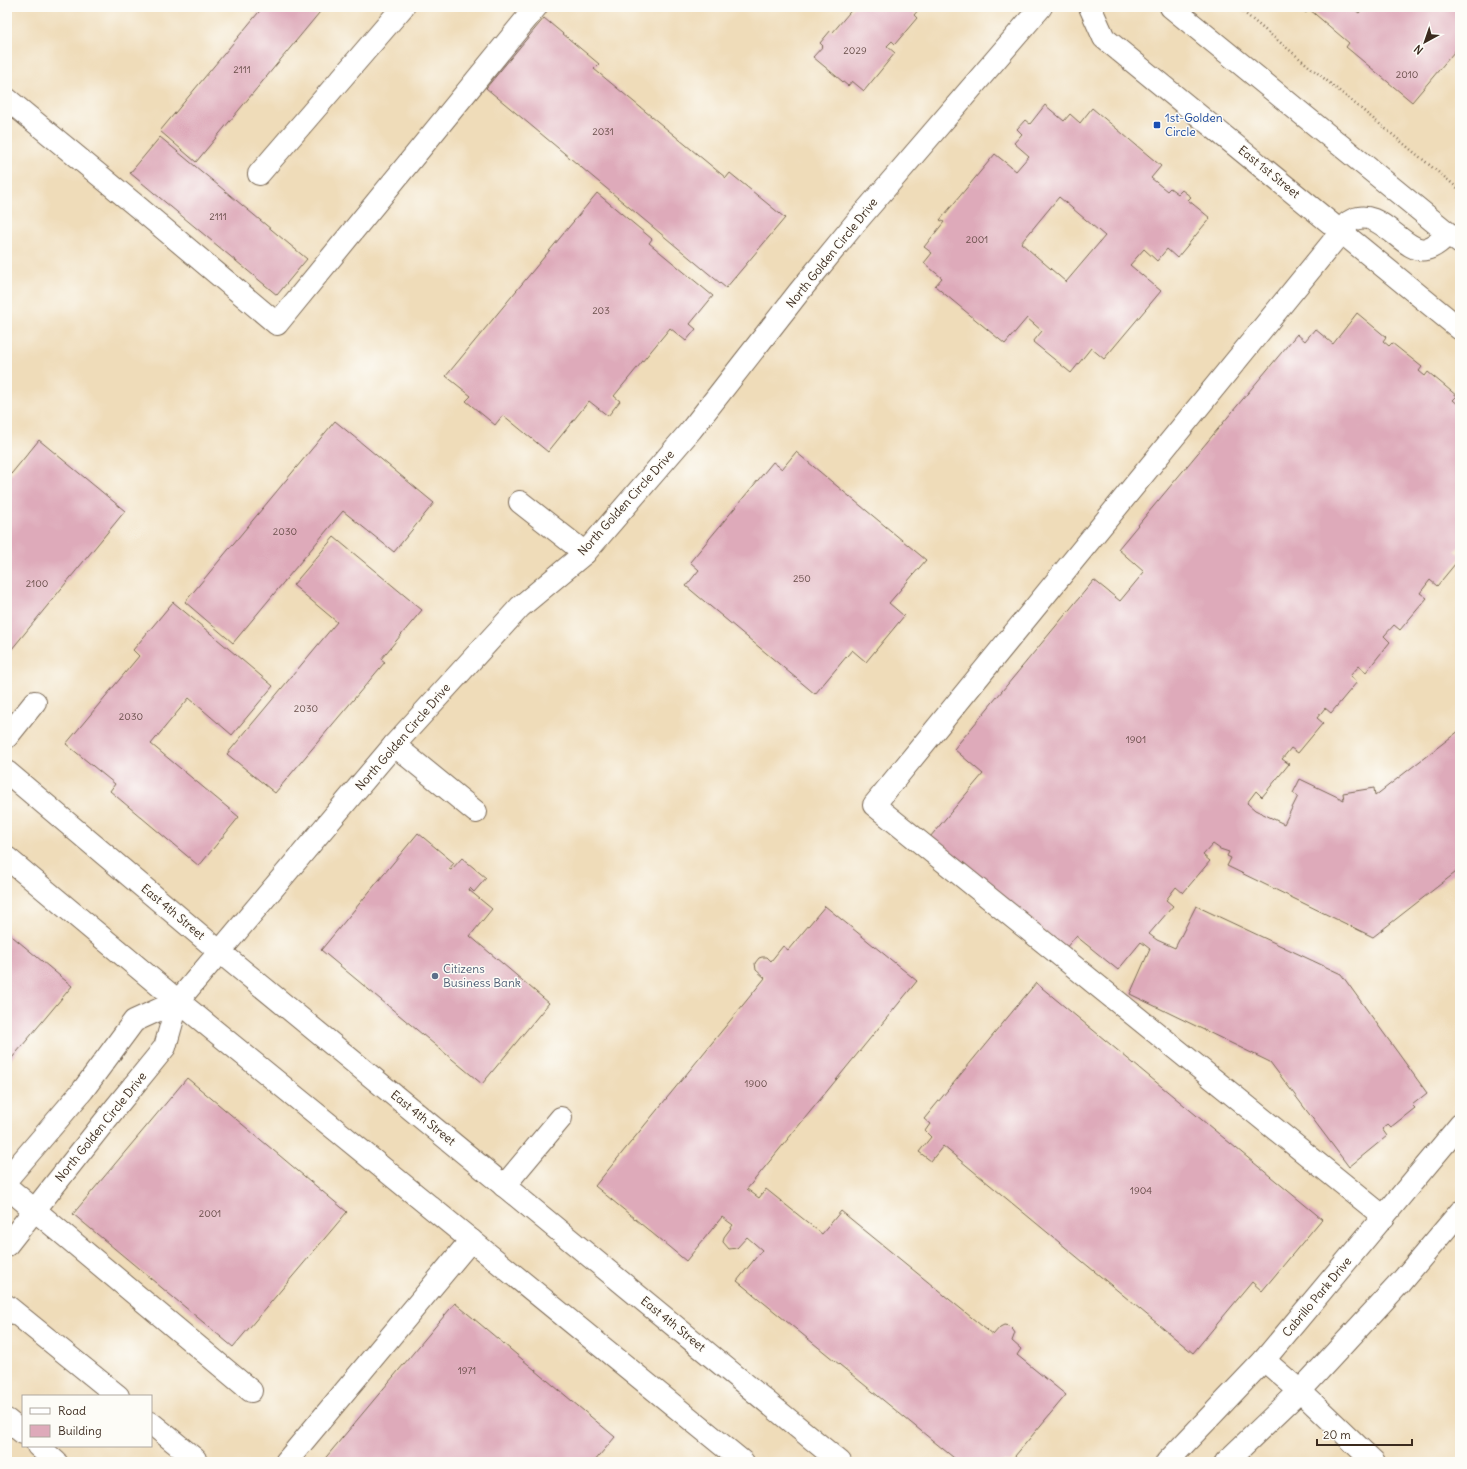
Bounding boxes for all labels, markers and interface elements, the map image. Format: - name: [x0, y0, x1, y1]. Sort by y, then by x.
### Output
- north arrow: [1405, 22, 1445, 62]
- text: N: [1411, 42, 1426, 57]
- house number: 2029: [843, 44, 867, 57]
- house number: 2111: [233, 63, 251, 76]
- house number: 2010: [1396, 68, 1418, 81]
- place label: 1st-Golden Circle: [1165, 110, 1223, 139]
- marker: 1st-Golden Circle: [1152, 120, 1162, 130]
- house number: 2031: [592, 125, 614, 138]
- street label: East 1st Street: [1235, 142, 1303, 201]
- street label: North Golden Circle Drive: [783, 195, 881, 311]
- house number: 2111: [209, 210, 227, 223]
- house number: 2001: [966, 233, 988, 246]
- house number: 203: [592, 304, 610, 317]
- street label: North Golden Circle Drive: [574, 447, 677, 559]
- house number: 2030: [273, 525, 297, 538]
- house number: 250: [793, 572, 811, 585]
- house number: 2100: [26, 577, 48, 590]
- street label: North Golden Circle Drive: [352, 680, 453, 793]
- house number: 2030: [294, 702, 318, 715]
- house number: 2030: [119, 710, 143, 723]
- house number: 1901: [1126, 733, 1146, 746]
- street label: East 4th Street: [138, 881, 208, 943]
- place label: Citizens Business Bank: [443, 961, 521, 990]
- marker: Citizens Business Bank: [430, 971, 440, 981]
- street label: North Golden Circle Drive: [52, 1069, 150, 1185]
- house number: 1900: [745, 1077, 767, 1090]
- street label: East 4th Street: [388, 1087, 459, 1148]
- house number: 1904: [1130, 1184, 1152, 1197]
- house number: 2001: [199, 1207, 221, 1220]
- street label: Cabrillo Park Drive: [1279, 1254, 1354, 1340]
- street label: East 4th Street: [638, 1293, 709, 1354]
- house number: 1971: [458, 1364, 476, 1377]
- legend: [22, 1395, 152, 1447]
- text: Road: [58, 1403, 86, 1418]
- scale bar: [1317, 1421, 1412, 1447]
- text: Building: [58, 1423, 102, 1438]
- text: 20 m: [1323, 1427, 1351, 1442]

